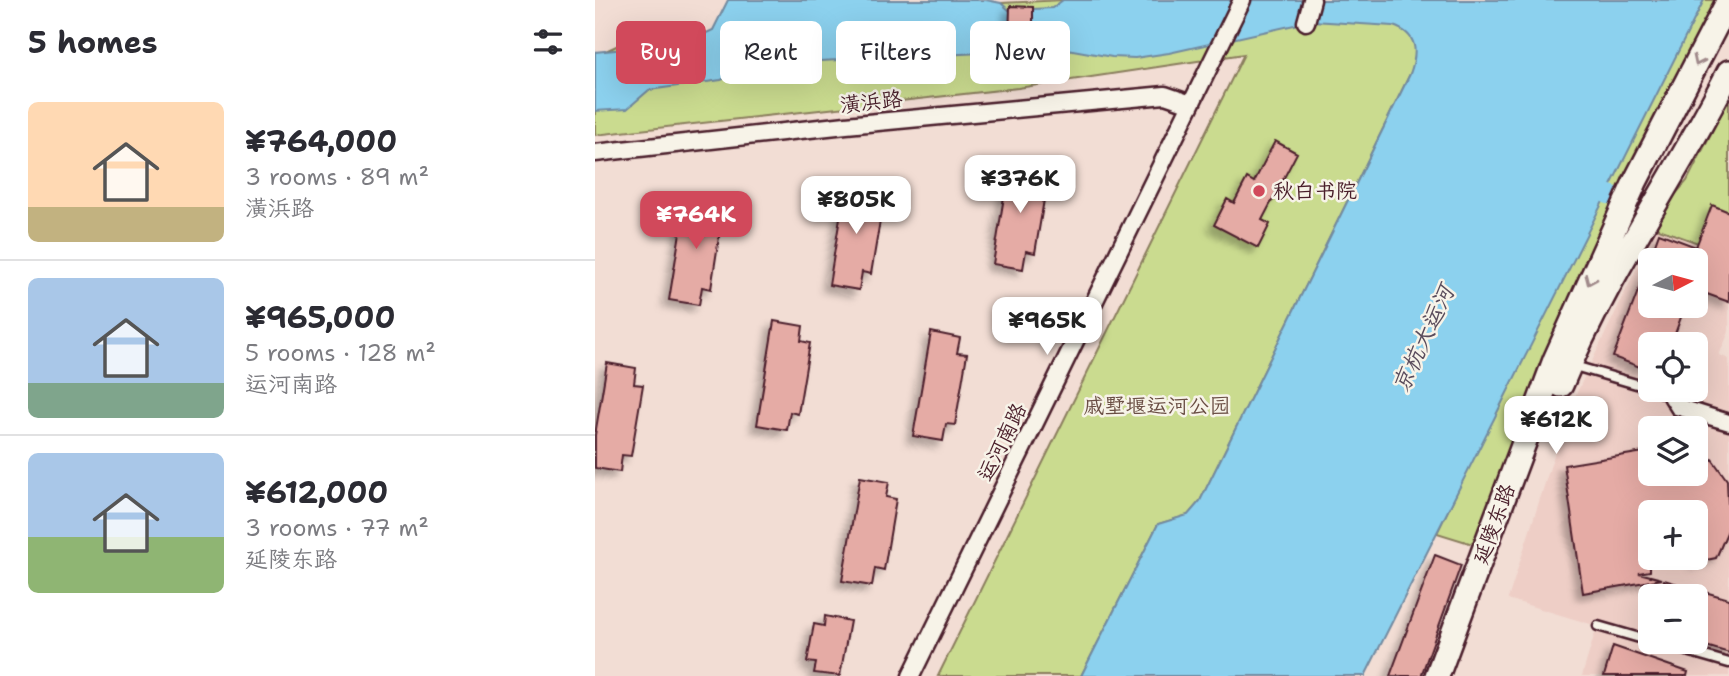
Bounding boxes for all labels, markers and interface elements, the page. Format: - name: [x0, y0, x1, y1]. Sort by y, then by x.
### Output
- chip: Buy: [616, 21, 706, 84]
- chip: Rent: [720, 21, 822, 84]
- chip: Filters: [836, 21, 956, 84]
- chip: New: [970, 21, 1070, 84]
- text: 5 homes: [28, 22, 158, 63]
- icon: filters: [529, 23, 567, 61]
- one-way arrow: [1693, 54, 1707, 66]
- street label: 潢浜路: [838, 85, 904, 119]
- text: ¥764,000: [245, 121, 397, 162]
- icon: home: [84, 130, 168, 214]
- pin: ¥376K: [971, 156, 1069, 215]
- text: 3 rooms · 89 m²: [245, 162, 429, 192]
- text: ¥376K: [981, 163, 1059, 193]
- pin: ¥805K: [807, 176, 905, 236]
- place label: 秋白书院: [1273, 177, 1357, 205]
- marker: 秋白书院: [1251, 183, 1267, 199]
- text: ¥805K: [817, 184, 895, 214]
- pin: ¥764K: [647, 191, 745, 251]
- text: 潢浜路: [245, 193, 314, 223]
- text: ¥764K: [656, 199, 736, 229]
- north arrow: [1638, 248, 1708, 318]
- map controls: [1638, 248, 1708, 654]
- one-way arrow: [1584, 273, 1598, 286]
- water label: 京杭大运河: [1385, 277, 1463, 397]
- text: ¥965,000: [245, 297, 395, 338]
- pin: ¥965K: [998, 298, 1096, 357]
- text: ¥965K: [1008, 305, 1086, 335]
- icon: home: [84, 306, 168, 390]
- button: locate: [1638, 332, 1708, 402]
- text: 5 rooms · 128 m²: [245, 338, 436, 368]
- text: 运河南路: [245, 369, 337, 399]
- park label: 戚墅堰运河公园: [1084, 392, 1231, 420]
- pin: ¥612K: [1507, 396, 1605, 456]
- street label: 运河南路: [971, 398, 1033, 486]
- text: ¥612K: [1520, 404, 1592, 434]
- button: layers: [1638, 416, 1708, 486]
- text: ¥612,000: [245, 472, 388, 513]
- street label: 延陵东路: [1466, 480, 1522, 568]
- icon: home: [84, 481, 168, 565]
- button: +: [1638, 500, 1708, 570]
- text: 3 rooms · 77 m²: [245, 513, 429, 543]
- text: 延陵东路: [245, 544, 337, 574]
- button: −: [1638, 584, 1708, 654]

